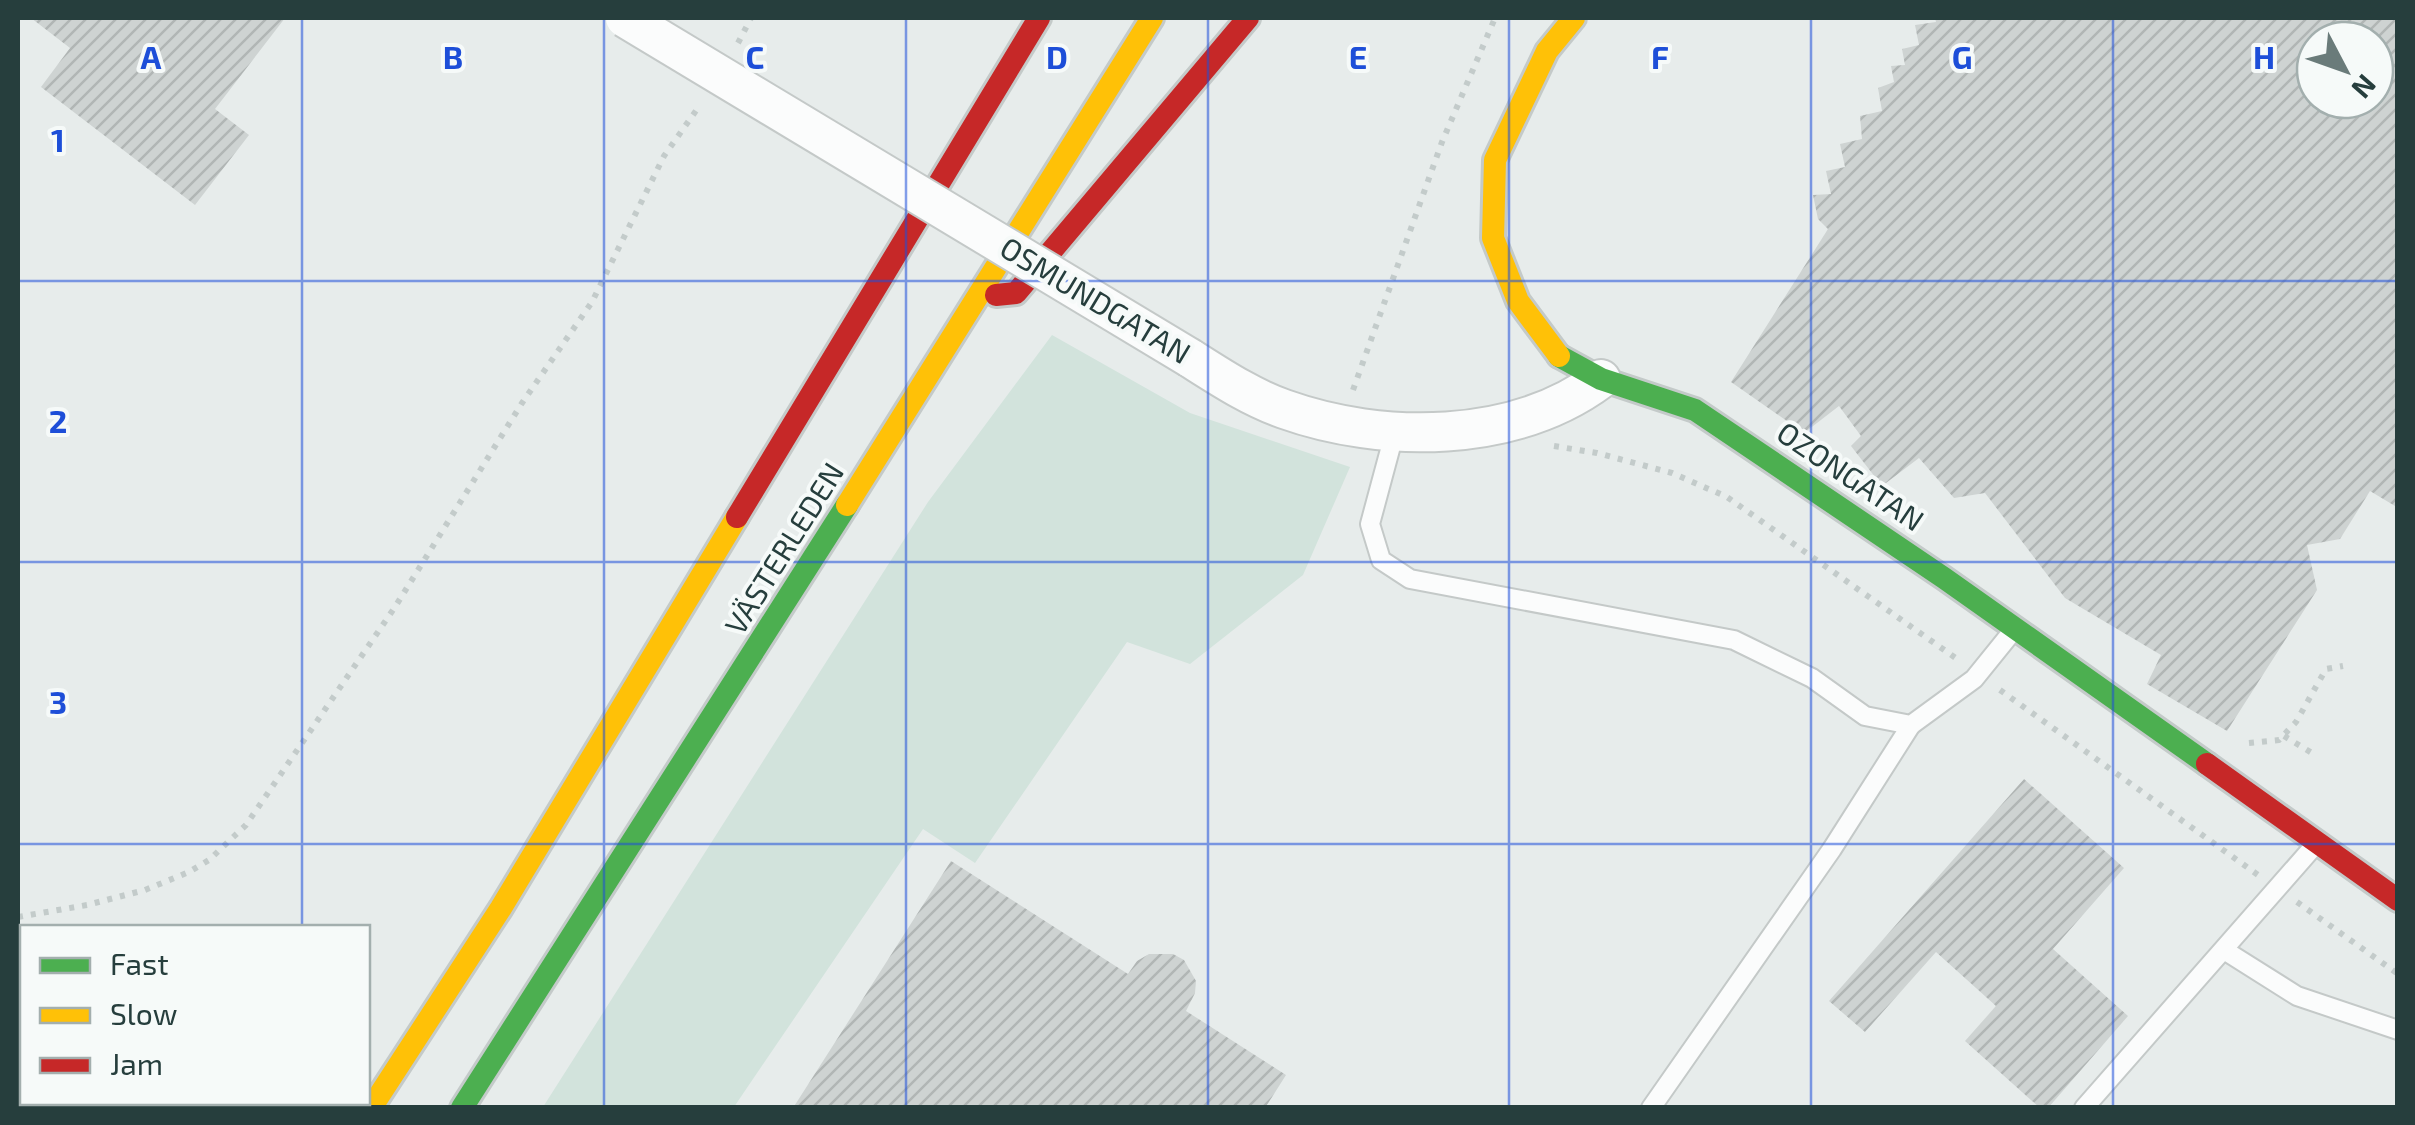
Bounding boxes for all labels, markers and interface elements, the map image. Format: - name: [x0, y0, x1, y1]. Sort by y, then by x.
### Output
- north arrow: [2295, 20, 2395, 120]
- text: A: [141, 37, 162, 75]
- text: B: [443, 37, 463, 75]
- text: C: [746, 37, 764, 75]
- text: D: [1046, 37, 1068, 75]
- text: E: [1349, 37, 1367, 75]
- text: F: [1651, 37, 1669, 75]
- text: G: [1952, 37, 1972, 75]
- text: H: [2253, 37, 2275, 75]
- text: N: [2345, 68, 2384, 106]
- text: 1: [51, 120, 65, 158]
- street label: OSMUNDGATAN: [994, 228, 1198, 370]
- text: 2: [49, 401, 67, 439]
- street label: OZONGATAN: [1771, 413, 1931, 538]
- street label: VÄSTERLEDEN: [716, 455, 850, 640]
- text: 3: [49, 682, 67, 720]
- legend: [20, 925, 370, 1105]
- text: Fast: [110, 945, 169, 981]
- text: Slow: [110, 995, 177, 1031]
- text: Jam: [110, 1045, 163, 1081]

